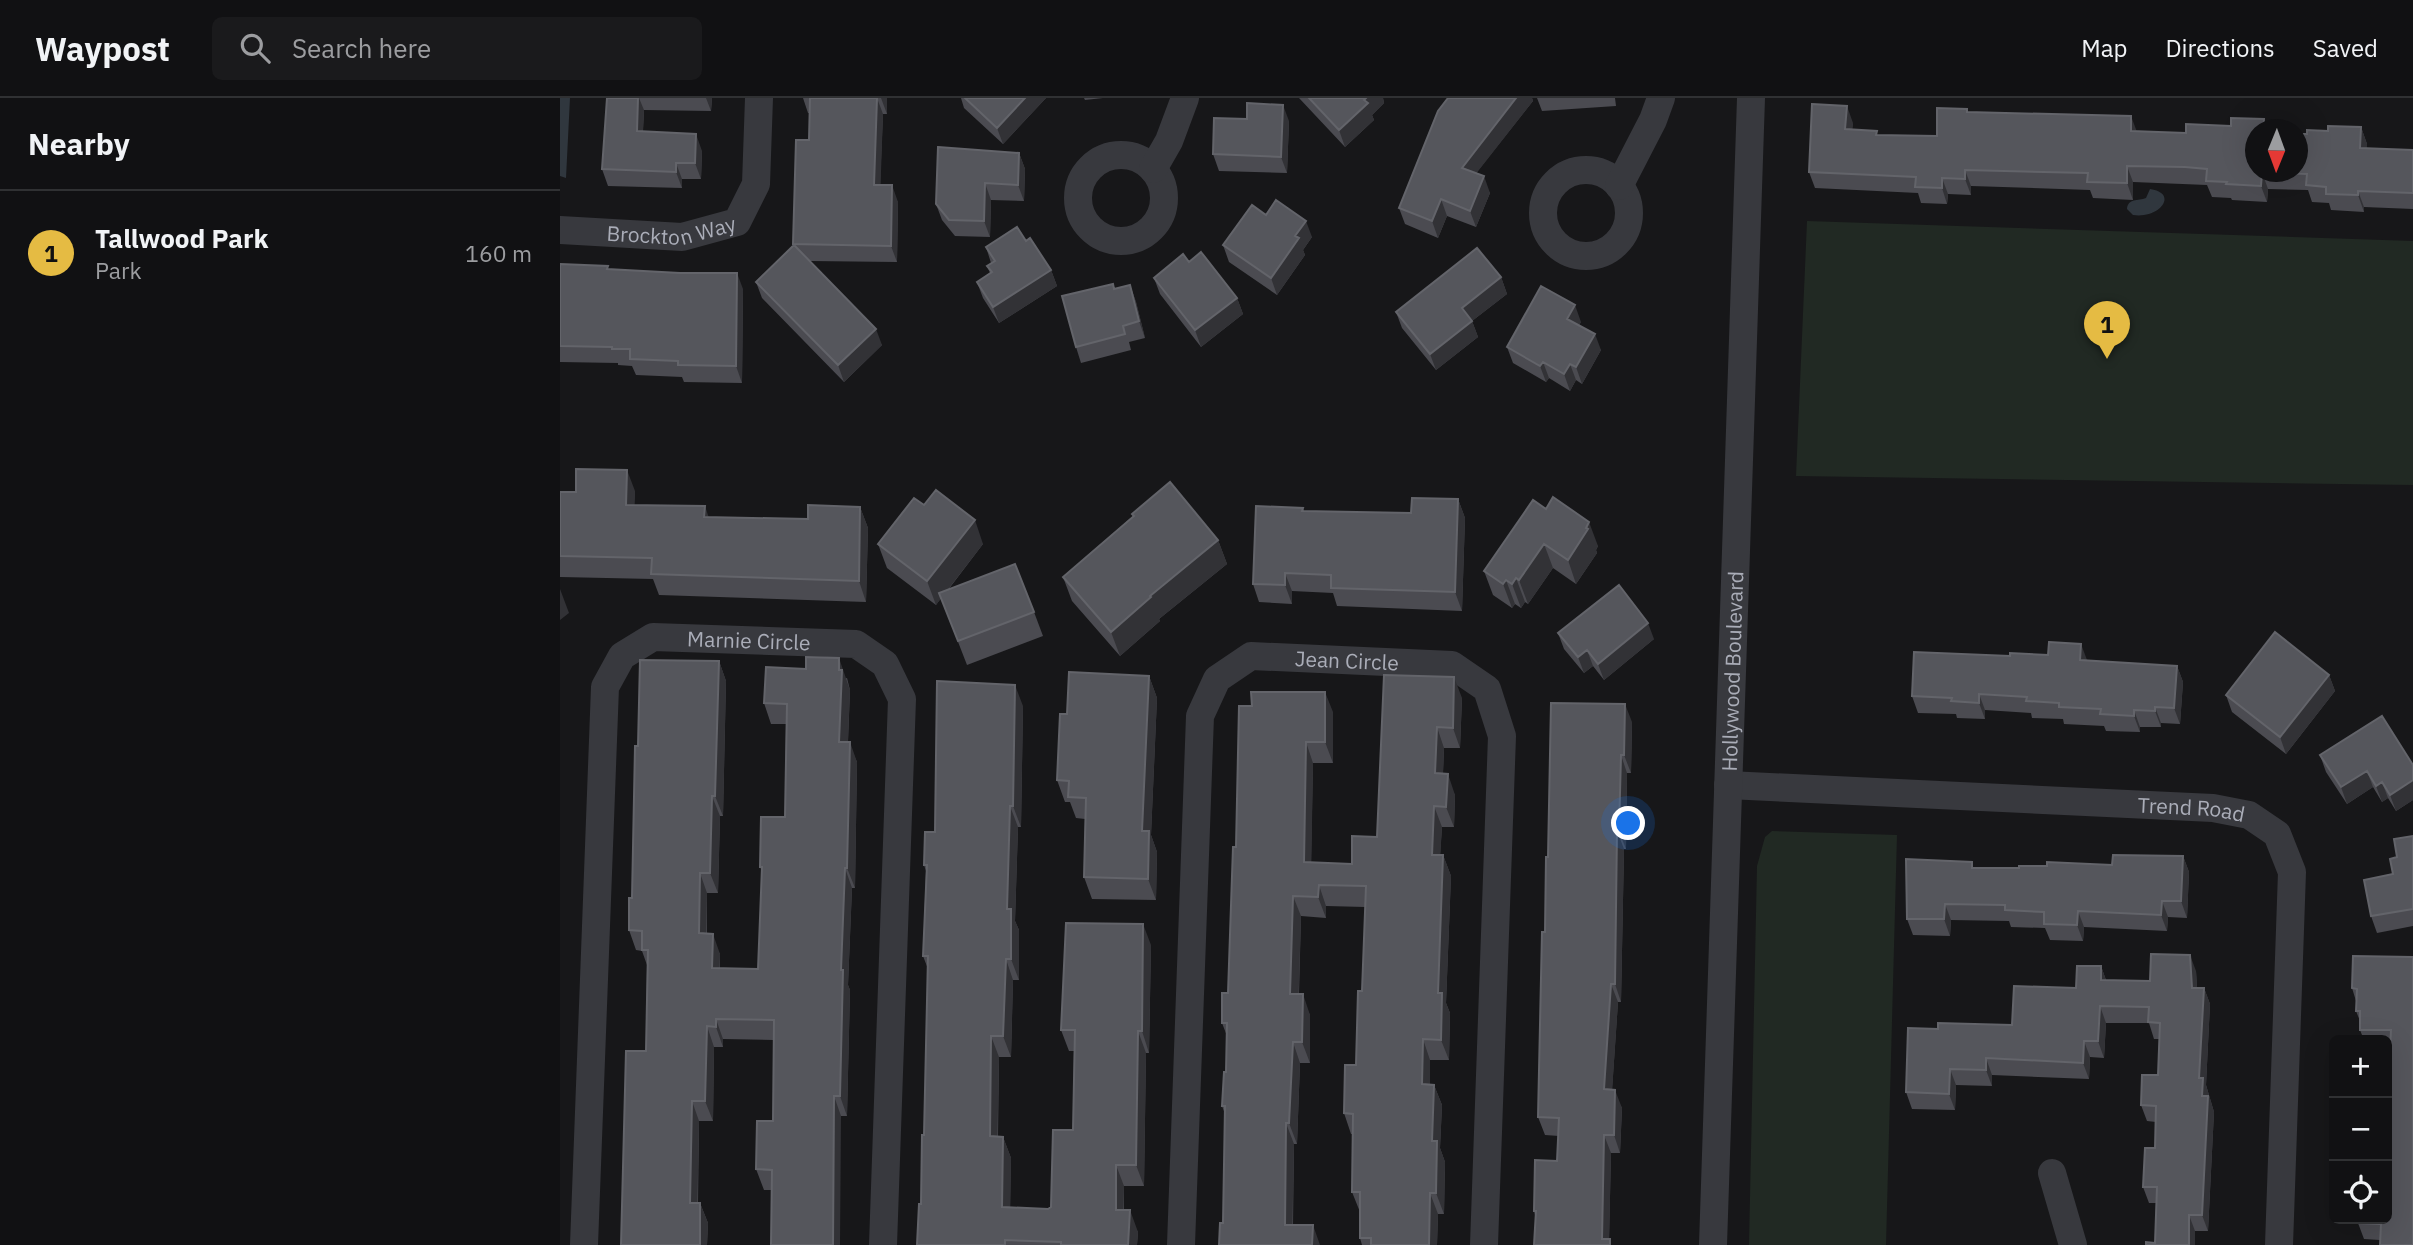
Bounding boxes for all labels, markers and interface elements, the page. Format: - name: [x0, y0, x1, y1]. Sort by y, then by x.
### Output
- search box: [212, 17, 702, 80]
- text: Waypost: [35, 27, 170, 70]
- icon: search: [236, 29, 274, 67]
- text: Search here: [292, 31, 431, 65]
- text: Map: [2081, 32, 2127, 64]
- text: Directions: [2165, 32, 2275, 64]
- text: Saved: [2313, 32, 2378, 64]
- north arrow: [2245, 119, 2308, 182]
- text: Nearby: [28, 124, 130, 163]
- street label: Brockton Way: [606, 209, 739, 251]
- text: Tallwood Park: [95, 221, 268, 255]
- text: 1: [44, 238, 58, 268]
- text: 160 m: [465, 238, 532, 268]
- text: Park: [95, 255, 142, 285]
- pin: 1: [2084, 301, 2130, 359]
- street label: Hollywood Boulevard: [1715, 571, 1749, 772]
- street label: Marnie Circle: [687, 624, 811, 656]
- street label: Jean Circle: [1294, 644, 1399, 677]
- street label: Trend Road: [2137, 790, 2247, 828]
- your location: [1611, 806, 1645, 840]
- map controls: [2329, 1035, 2392, 1224]
- button: +: [2329, 1035, 2392, 1098]
- button: −: [2329, 1098, 2392, 1161]
- button: locate: [2329, 1161, 2392, 1224]

